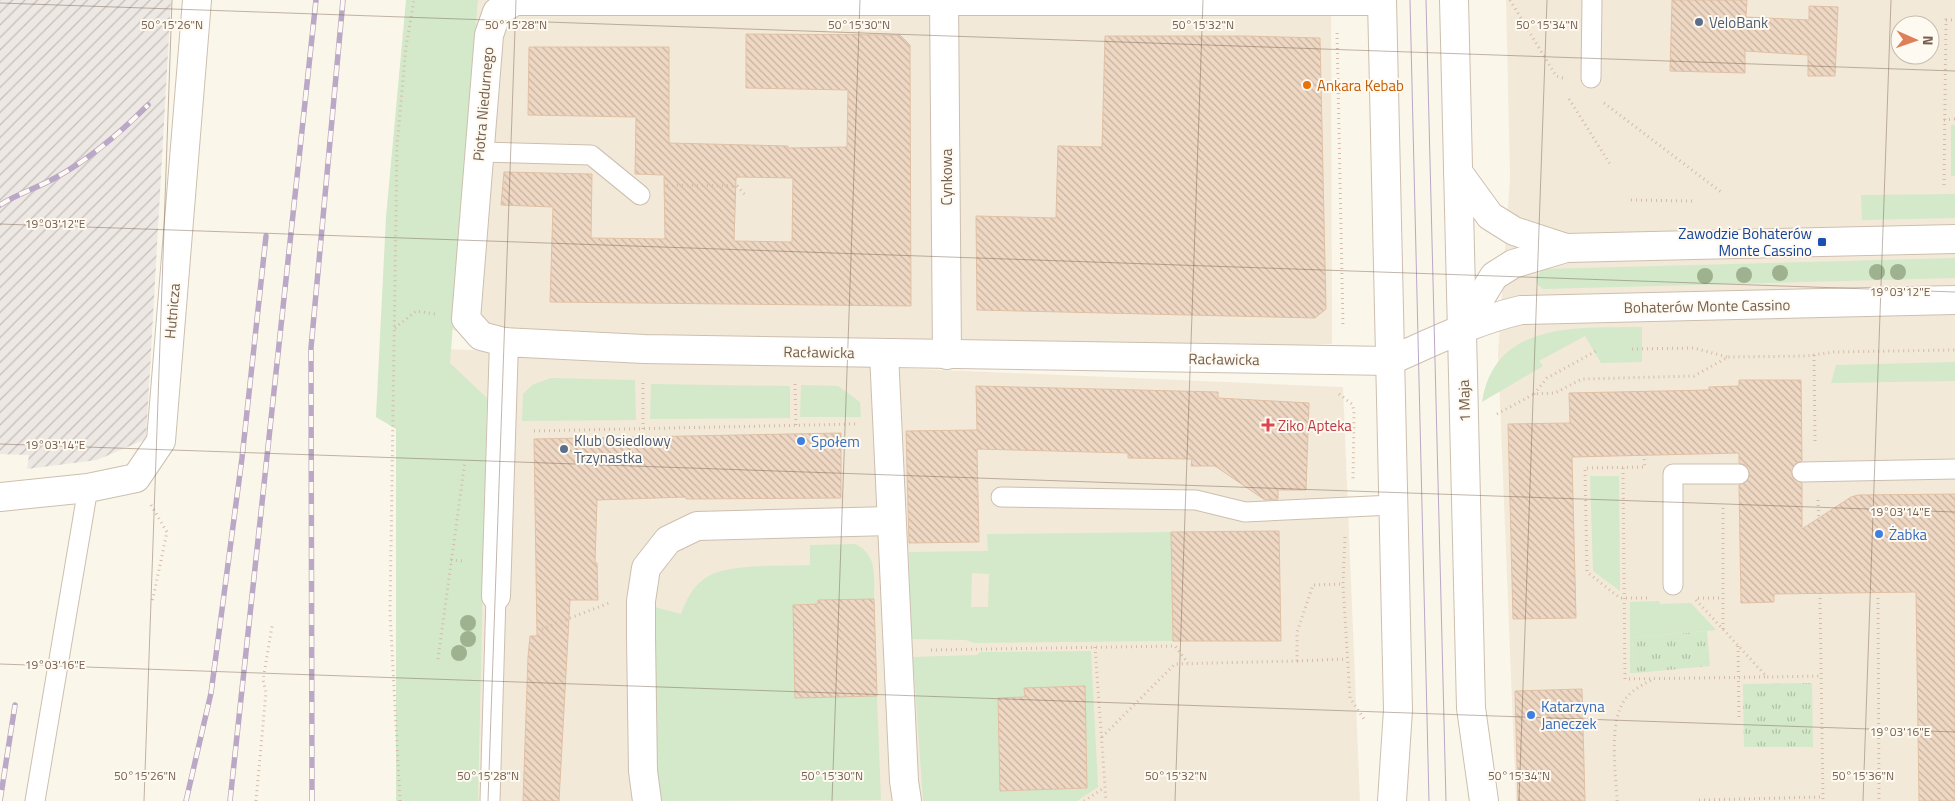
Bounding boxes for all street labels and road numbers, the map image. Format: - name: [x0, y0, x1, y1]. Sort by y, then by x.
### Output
- street label: Piotra Niedurnego: [467, 46, 499, 162]
- street label: Cynkowa: [935, 148, 958, 205]
- street label: Hutnicza: [158, 282, 186, 340]
- street label: Bohaterów Monte Cassino: [1623, 293, 1791, 319]
- street label: Racławicka: [783, 340, 855, 364]
- street label: Racławicka: [1188, 347, 1260, 371]
- street label: 1 Maja: [1452, 379, 1476, 423]

